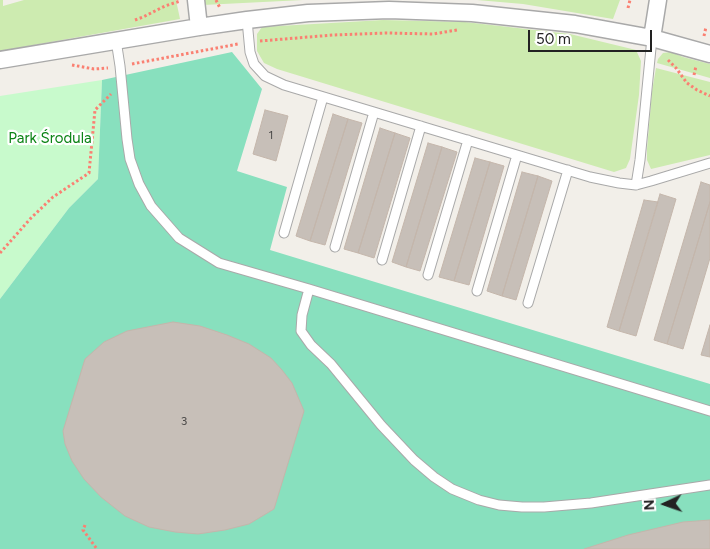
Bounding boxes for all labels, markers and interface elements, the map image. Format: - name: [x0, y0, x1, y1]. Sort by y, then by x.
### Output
- scale bar: [530, 20, 654, 52]
- text: 50 m: [536, 30, 571, 48]
- house number: 1: [269, 128, 273, 142]
- park label: Park Środula: [8, 130, 92, 148]
- house number: 3: [181, 414, 187, 428]
- north arrow: [640, 479, 690, 529]
- text: N: [641, 499, 658, 511]

